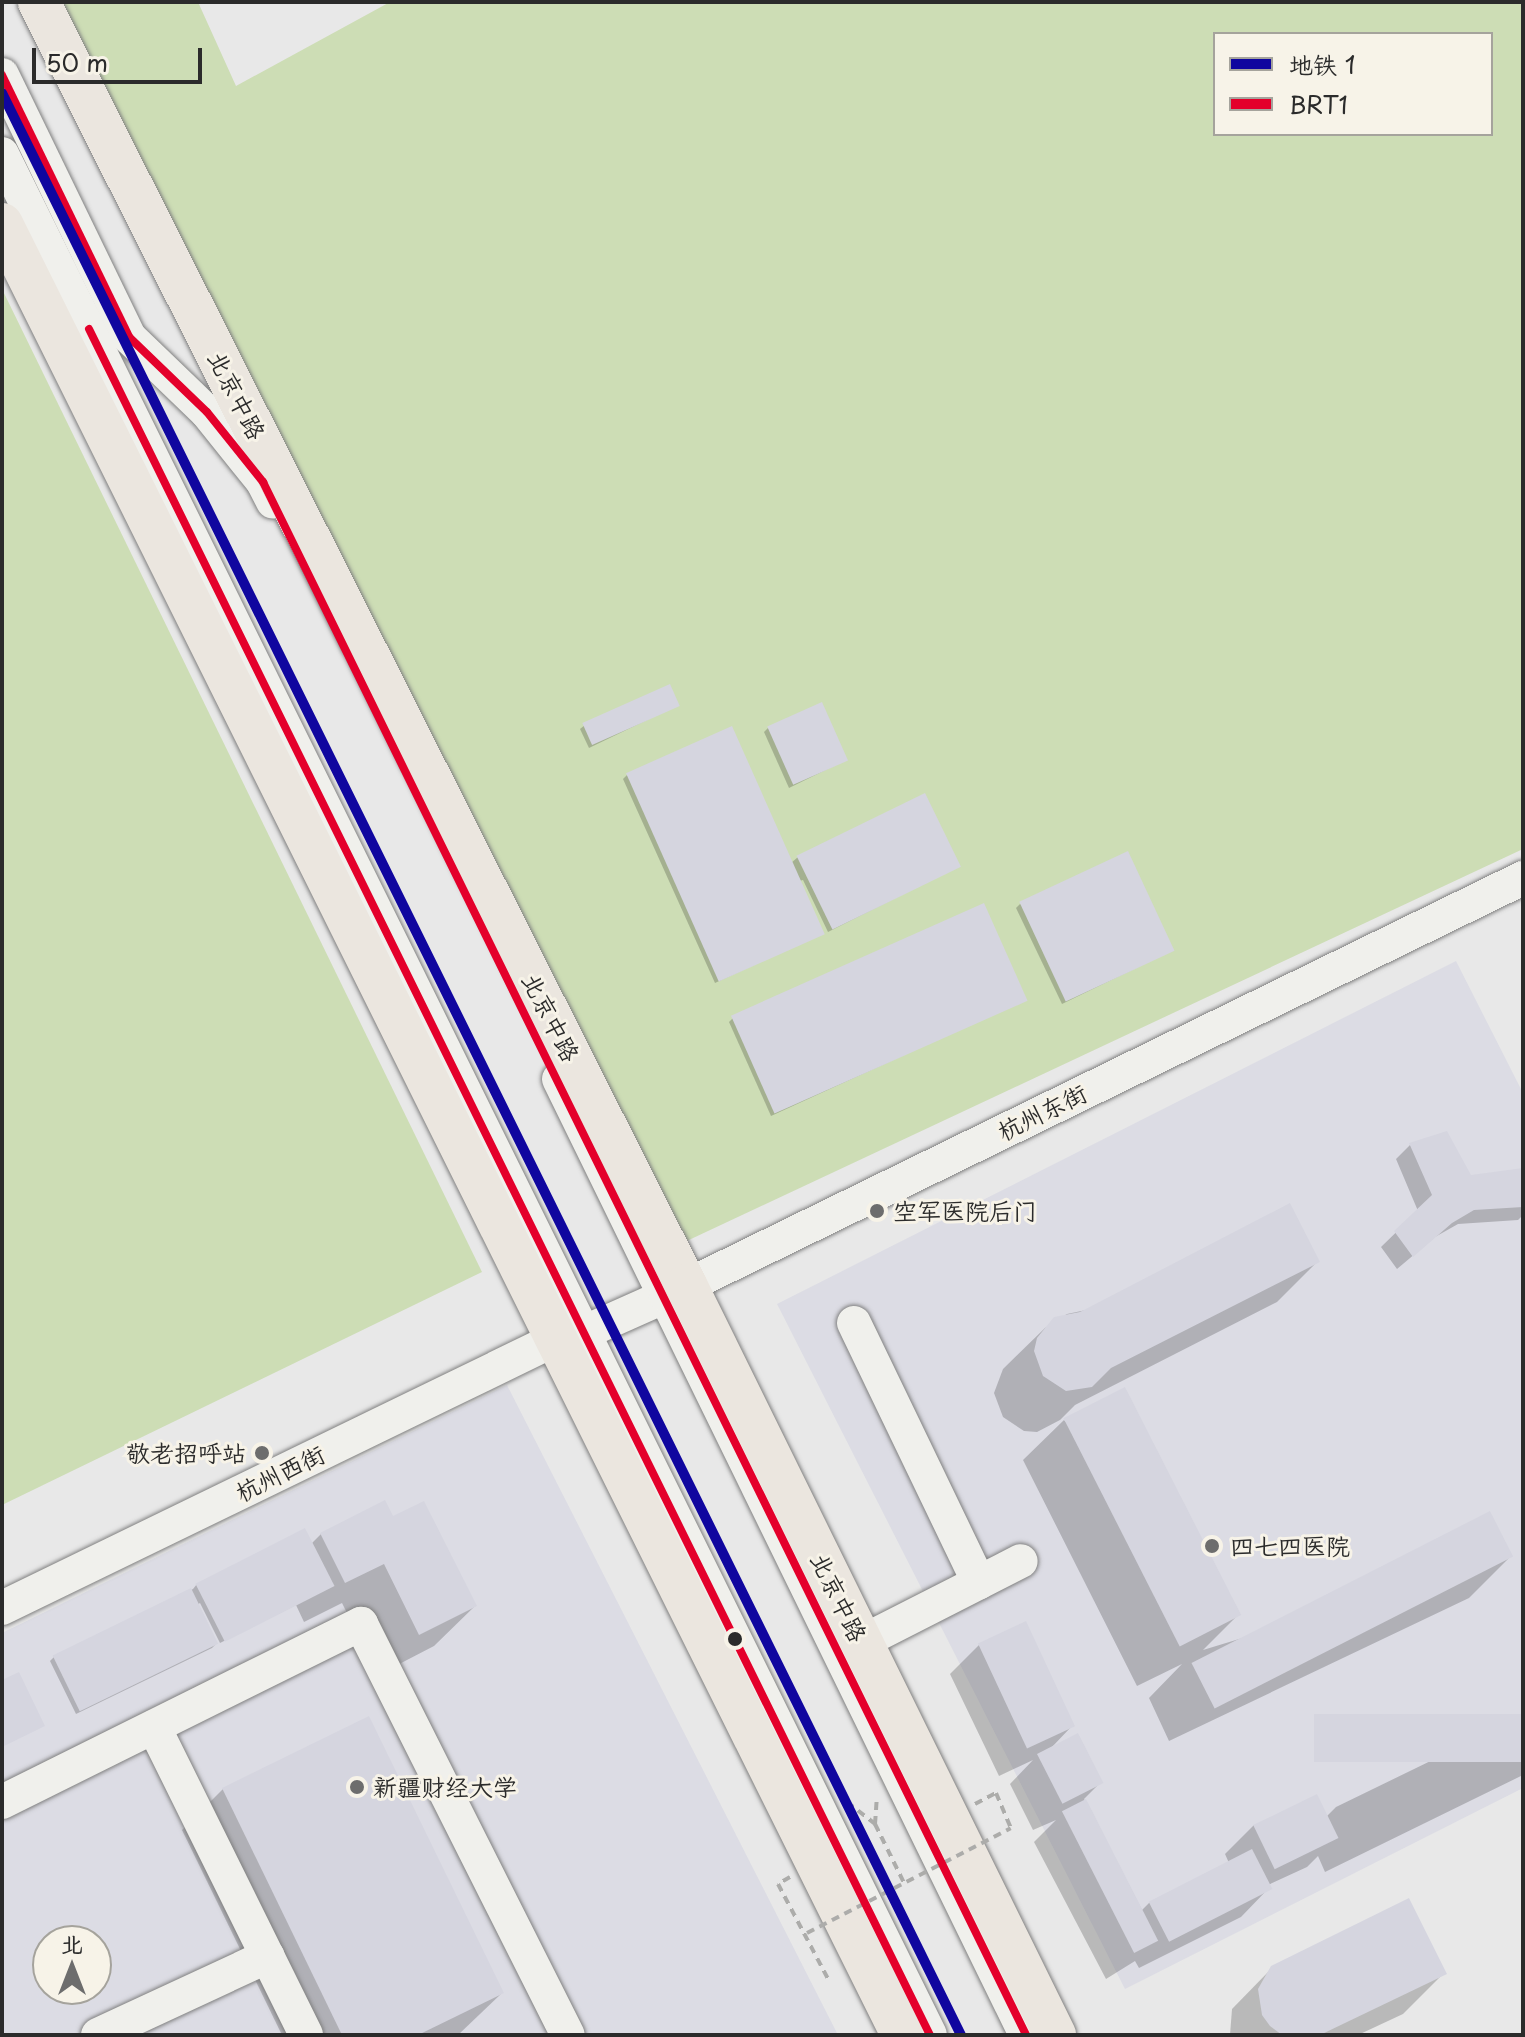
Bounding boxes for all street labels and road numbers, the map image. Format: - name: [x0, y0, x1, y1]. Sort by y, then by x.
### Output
- street label: 北京中路: [202, 346, 272, 444]
- street label: 北京中路: [516, 968, 586, 1066]
- street label: 杭州东街: [993, 1078, 1091, 1146]
- street label: 杭州西街: [231, 1439, 329, 1507]
- street label: 北京中路: [805, 1548, 873, 1646]

